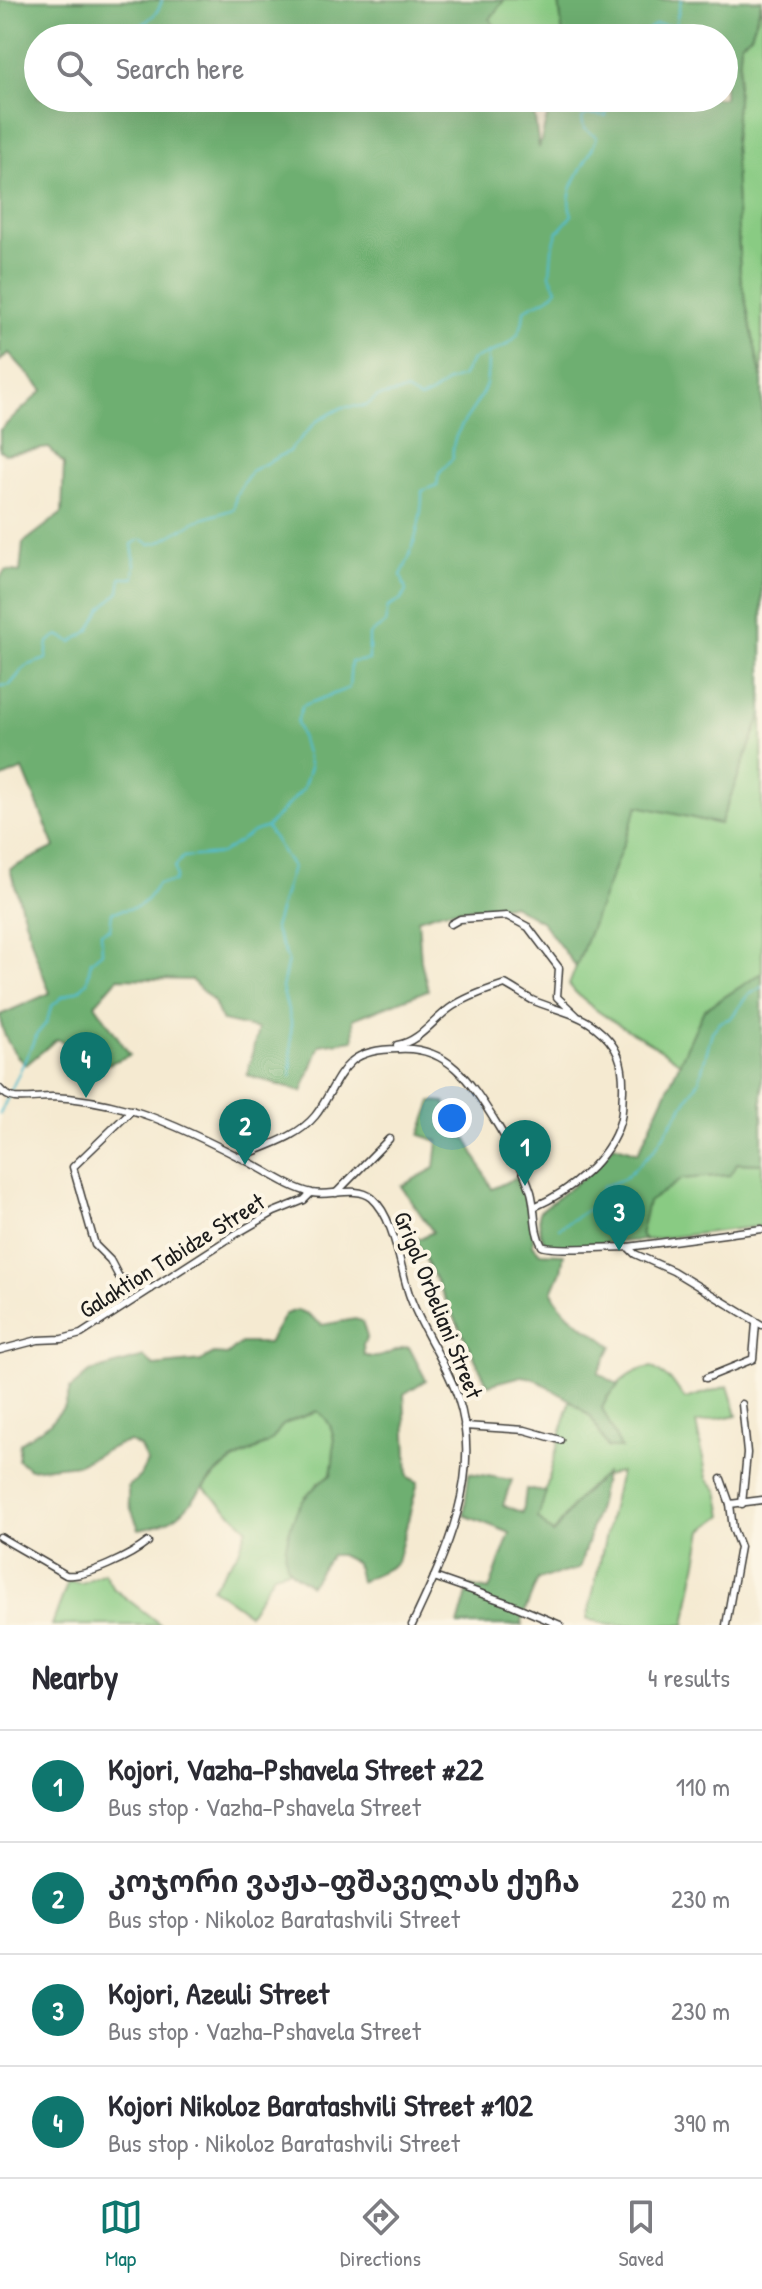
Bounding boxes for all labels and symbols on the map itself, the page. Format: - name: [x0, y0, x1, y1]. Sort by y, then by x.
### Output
- pin: 4: [60, 1032, 112, 1098]
- your location: [432, 1098, 472, 1138]
- pin: 2: [219, 1099, 271, 1165]
- pin: 1: [499, 1120, 551, 1186]
- street label: Galaktion Tabidze Street: [73, 1185, 271, 1325]
- pin: 3: [593, 1185, 645, 1251]
- street label: Grigol Orbeliani Street: [387, 1206, 491, 1404]

